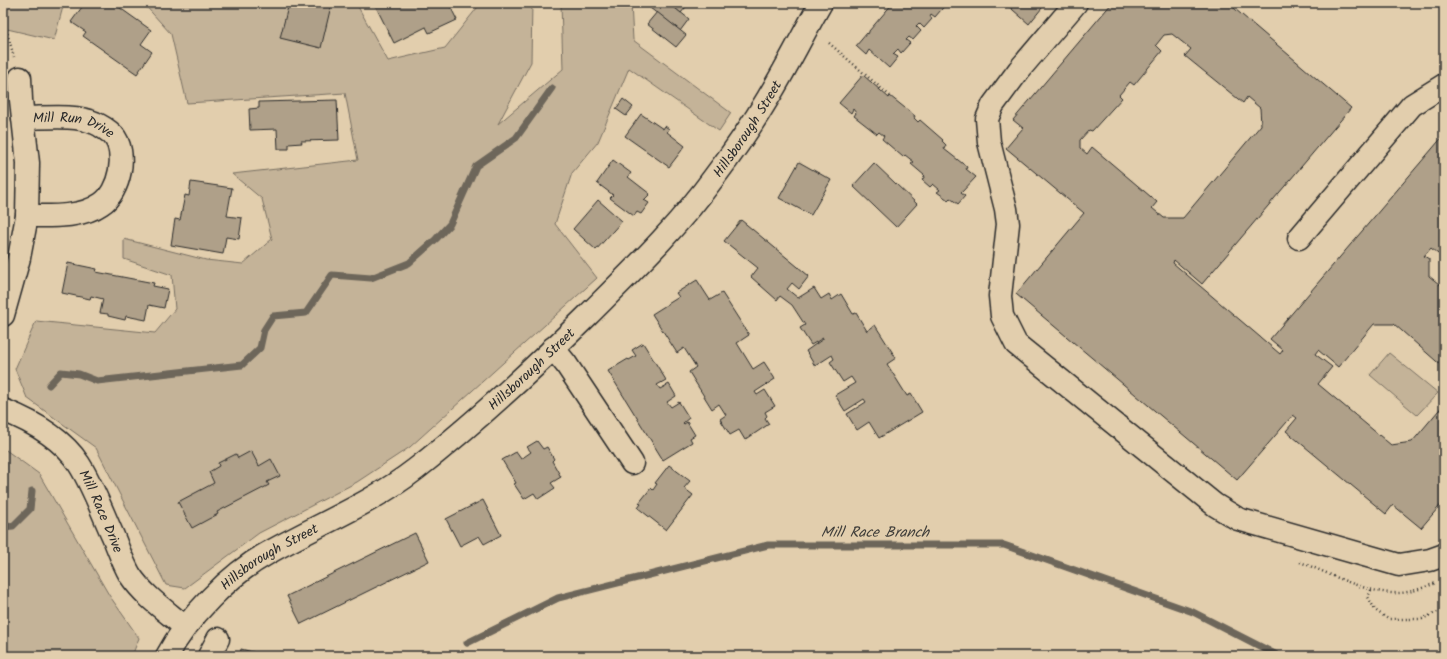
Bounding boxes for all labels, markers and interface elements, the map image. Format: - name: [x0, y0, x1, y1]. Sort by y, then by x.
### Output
- street label: Hillsborough Street: [708, 76, 788, 182]
- street label: Mill Run Drive: [32, 107, 120, 144]
- street label: Hillsborough Street: [483, 323, 581, 416]
- street label: Mill Race Drive: [73, 466, 129, 557]
- street label: Hillsborough Street: [216, 518, 323, 596]
- water label: Mill Race Branch: [821, 521, 931, 545]

